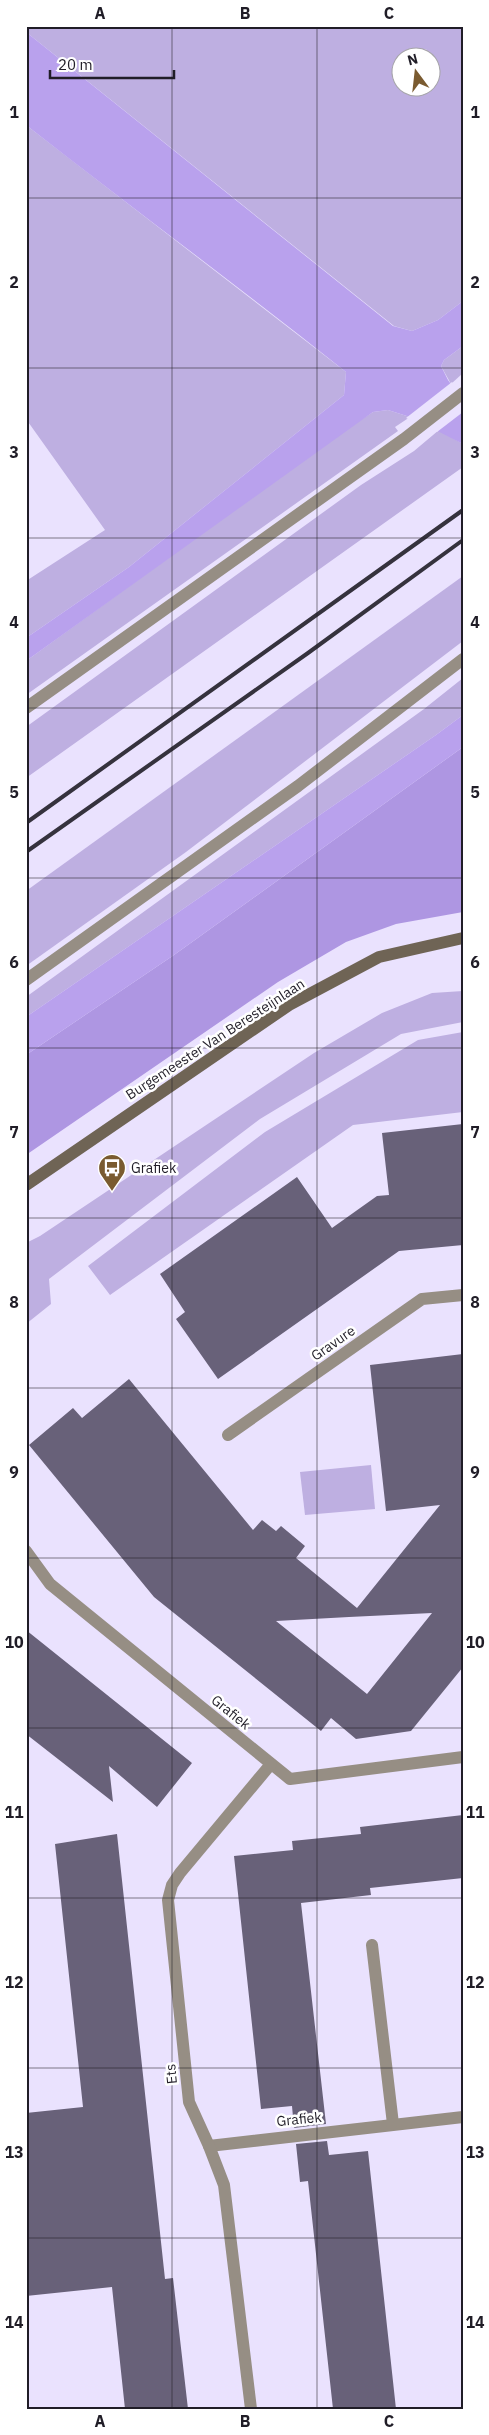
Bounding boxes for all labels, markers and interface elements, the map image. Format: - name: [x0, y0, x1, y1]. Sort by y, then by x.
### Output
- text: A: [95, 3, 106, 23]
- text: B: [240, 3, 251, 23]
- text: C: [384, 3, 394, 23]
- scale bar: [50, 48, 174, 80]
- north arrow: [392, 48, 442, 98]
- text: N: [405, 49, 420, 69]
- text: 20 m: [58, 55, 93, 74]
- text: 1: [9, 102, 19, 122]
- text: 1: [470, 102, 480, 122]
- text: 2: [9, 272, 19, 292]
- text: 2: [470, 272, 480, 292]
- text: 3: [9, 442, 19, 462]
- text: 3: [470, 442, 480, 462]
- text: 4: [9, 612, 19, 632]
- text: 4: [470, 612, 480, 632]
- text: 5: [9, 782, 19, 802]
- text: 5: [470, 782, 480, 802]
- text: 6: [9, 952, 19, 972]
- text: 6: [470, 952, 480, 972]
- street label: Burgemeester Van Beresteijnlaan: [122, 974, 308, 1104]
- text: 7: [9, 1122, 19, 1142]
- text: 7: [470, 1122, 480, 1142]
- bus stop icon: Grafiek: [97, 1153, 127, 1192]
- place label: Grafiek: [131, 1159, 177, 1177]
- text: 8: [9, 1292, 19, 1312]
- text: 8: [470, 1292, 480, 1312]
- street label: Gravure: [307, 1321, 359, 1365]
- text: 9: [9, 1462, 19, 1482]
- text: 9: [470, 1462, 480, 1482]
- text: 10: [4, 1632, 24, 1652]
- text: 10: [465, 1632, 485, 1652]
- street label: Grafiek: [208, 1691, 255, 1734]
- text: 11: [4, 1802, 24, 1822]
- text: 11: [465, 1802, 485, 1822]
- text: 12: [4, 1972, 24, 1992]
- text: 12: [465, 1972, 485, 1992]
- street label: Ets: [161, 2063, 181, 2085]
- street label: Grafiek: [276, 2108, 323, 2130]
- text: 13: [4, 2142, 24, 2162]
- text: 13: [465, 2142, 485, 2162]
- text: 14: [4, 2312, 24, 2332]
- text: 14: [465, 2312, 485, 2332]
- text: A: [95, 2411, 106, 2431]
- text: B: [240, 2411, 251, 2431]
- text: C: [384, 2411, 394, 2431]

